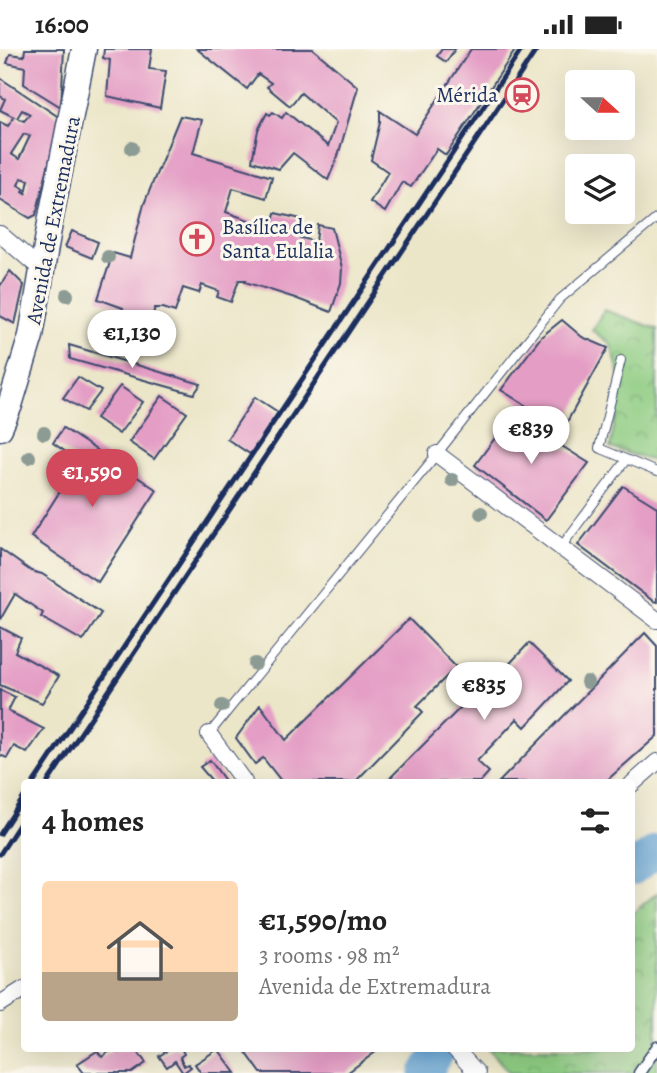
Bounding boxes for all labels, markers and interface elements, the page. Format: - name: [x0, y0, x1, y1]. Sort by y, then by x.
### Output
- text: 16:00: [35, 7, 89, 42]
- north arrow: [565, 70, 635, 140]
- map controls: [565, 70, 635, 224]
- station icon: Mérida: [503, 76, 541, 114]
- place label: Mérida: [436, 81, 498, 109]
- street label: Avenida de Extremadura: [19, 113, 87, 328]
- button: layers: [565, 154, 635, 224]
- place label: Basílica de Santa Eulalia: [222, 213, 334, 265]
- church icon: Basílica de Santa Eulalia: [178, 220, 216, 258]
- pin: €1,130: [75, 311, 189, 370]
- text: €1,130: [103, 317, 161, 348]
- pin: €839: [490, 407, 572, 466]
- text: €839: [509, 413, 553, 444]
- pin: €1,590: [35, 449, 149, 509]
- text: €1,590: [62, 456, 122, 487]
- pin: €835: [443, 663, 525, 722]
- text: €835: [462, 669, 506, 700]
- text: 4 homes: [42, 801, 144, 841]
- icon: filters: [576, 802, 614, 840]
- text: €1,590/mo: [259, 900, 387, 940]
- icon: home: [98, 909, 182, 993]
- text: 3 rooms · 98 m²: [259, 940, 400, 971]
- text: Avenida de Extremadura: [259, 971, 491, 1002]

